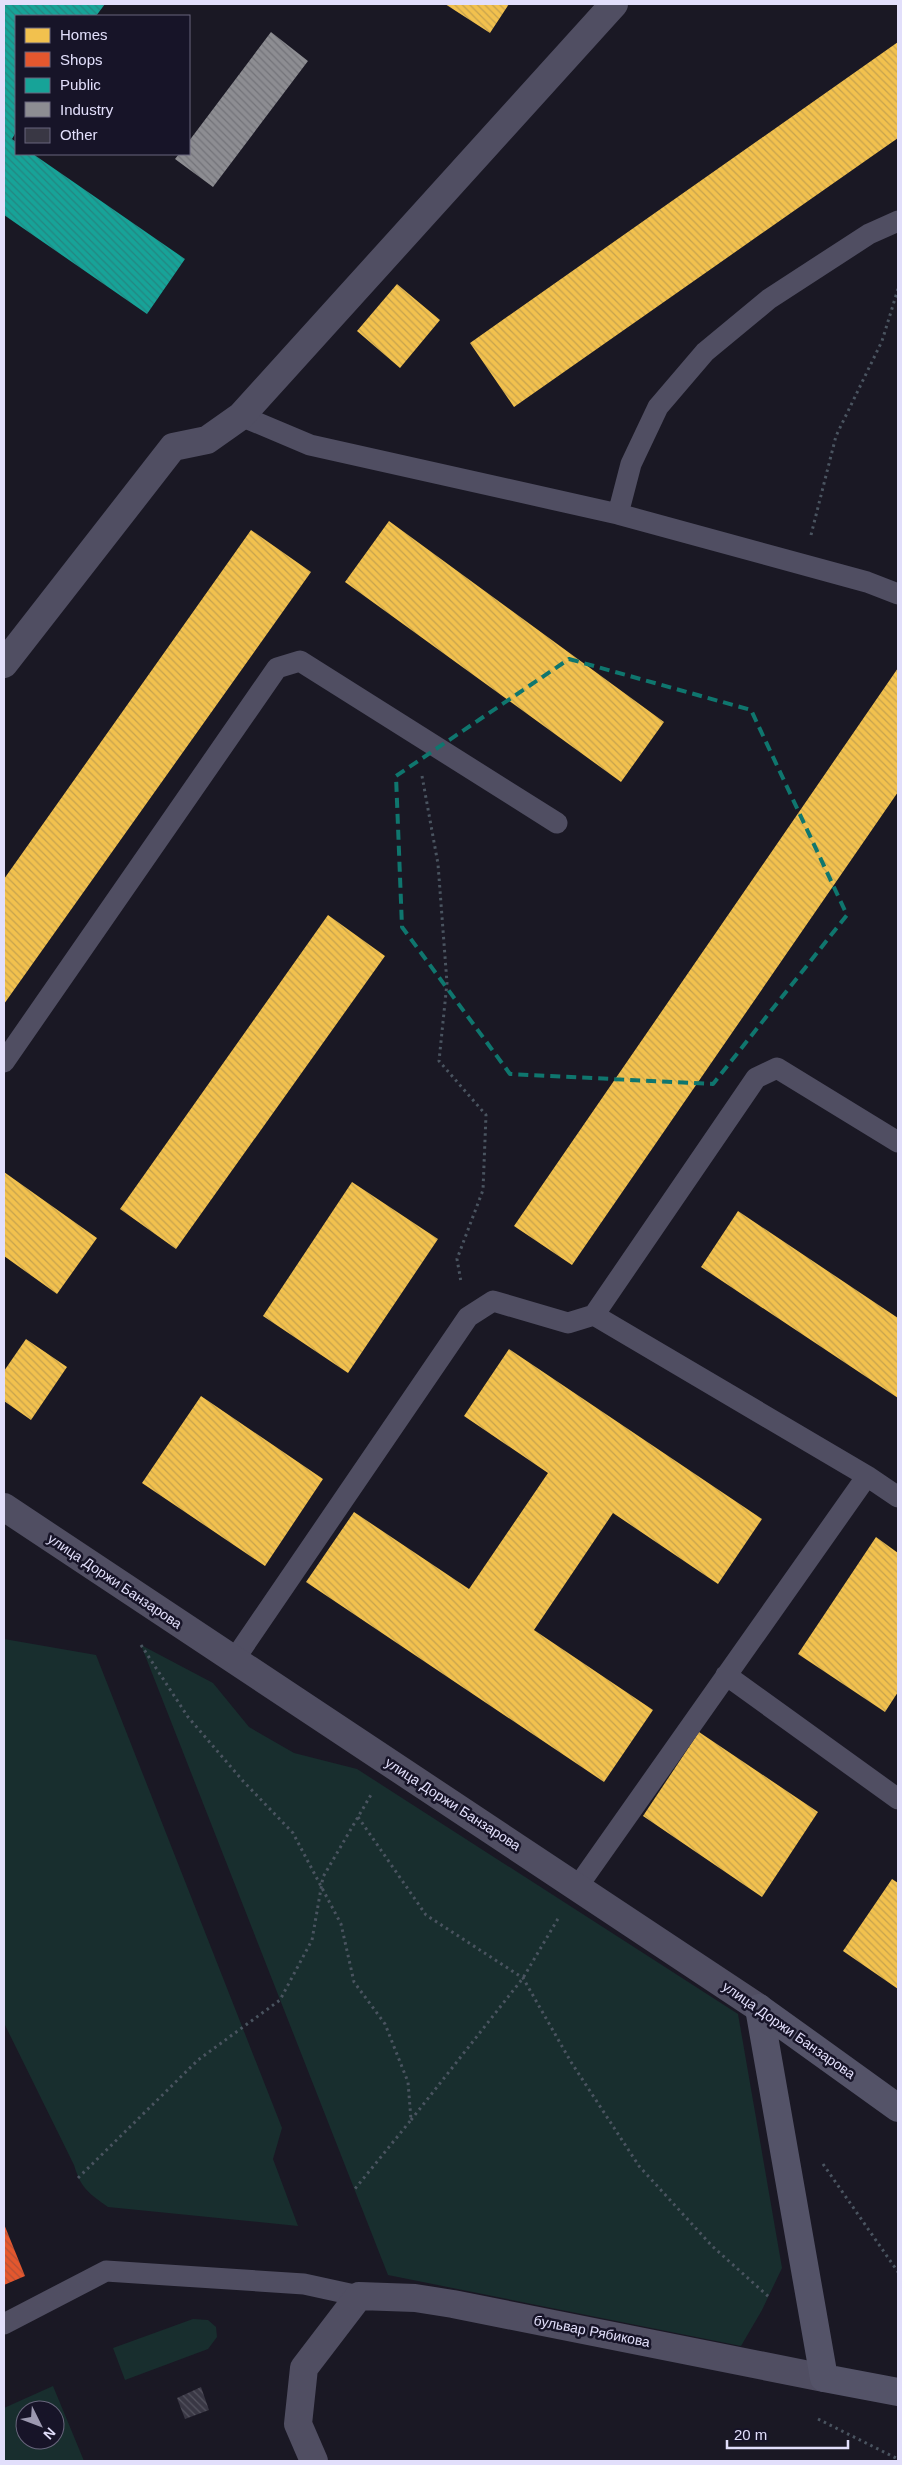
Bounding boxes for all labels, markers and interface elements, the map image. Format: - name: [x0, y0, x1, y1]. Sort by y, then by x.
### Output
- legend: [15, 15, 190, 155]
- text: Homes: [60, 26, 108, 43]
- text: Shops: [60, 51, 103, 68]
- text: Public: [60, 76, 101, 93]
- text: Industry: [60, 101, 114, 118]
- text: Other: [60, 126, 98, 143]
- street label: улица Доржи Банзарова: [45, 1530, 185, 1632]
- street label: улица Доржи Банзарова: [382, 1754, 524, 1854]
- street label: улица Доржи Банзарова: [720, 1978, 859, 2082]
- street label: бульвар Рябикова: [533, 2312, 652, 2350]
- north arrow: [15, 2400, 65, 2450]
- scale bar: [727, 2418, 848, 2450]
- text: N: [40, 2425, 59, 2443]
- text: 20 m: [734, 2426, 767, 2443]

